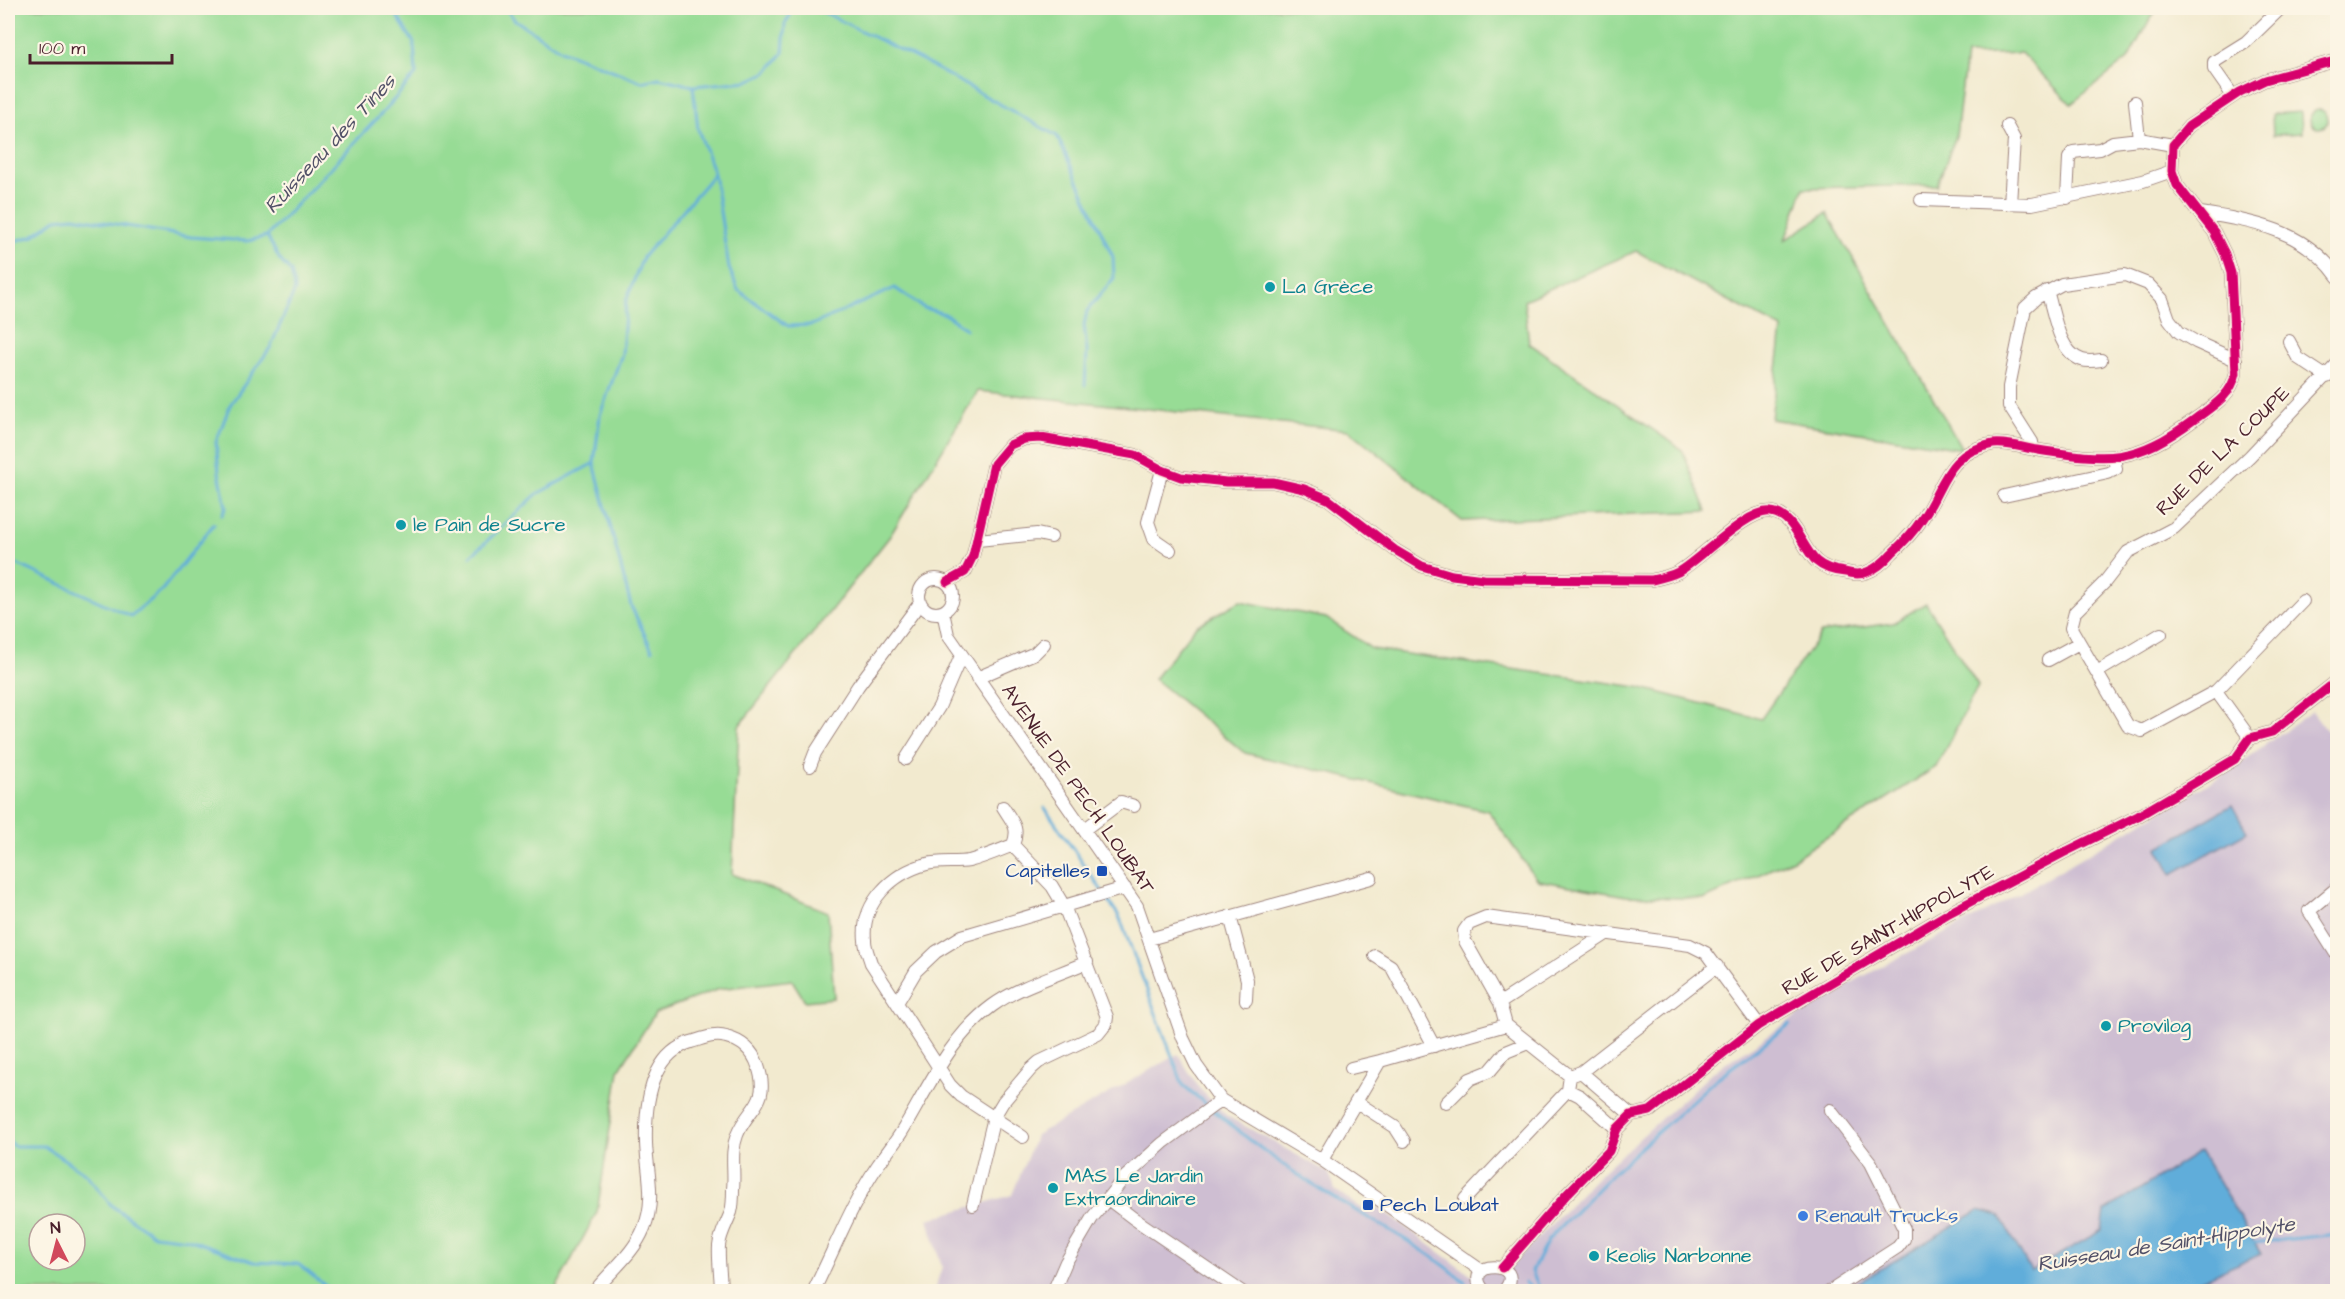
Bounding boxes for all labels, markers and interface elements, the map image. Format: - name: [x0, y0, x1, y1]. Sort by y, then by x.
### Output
- scale bar: [30, 27, 172, 65]
- text: 100 m: [39, 36, 85, 61]
- water label: Ruisseau des Tines: [258, 67, 403, 220]
- place label: La Grèce: [1282, 273, 1373, 301]
- marker: La Grèce: [1263, 280, 1277, 294]
- street label: RUE DE LA COUPE: [2150, 380, 2296, 522]
- place label: le Pain de Sucre: [413, 511, 566, 539]
- marker: le Pain de Sucre: [394, 518, 408, 532]
- street label: AVENUE DE PECH LOUBAT: [995, 678, 1162, 900]
- place label: Capitelles: [1005, 857, 1090, 885]
- street label: RUE DE SAINT-HIPPOLYTE: [1777, 858, 1999, 1002]
- marker: Capitelles: [1095, 864, 1109, 878]
- place label: Provilog: [2118, 1012, 2191, 1041]
- marker: Provilog: [2099, 1019, 2113, 1033]
- place label: MAS Le Jardin Extraordinaire: [1065, 1162, 1203, 1213]
- marker: MAS Le Jardin Extraordinaire: [1046, 1181, 1060, 1195]
- place label: Pech Loubat: [1380, 1191, 1499, 1219]
- marker: Pech Loubat: [1361, 1198, 1375, 1212]
- place label: Renault Trucks: [1815, 1202, 1958, 1230]
- marker: Renault Trucks: [1796, 1209, 1810, 1223]
- water label: Ruisseau de Saint-Hippolyte: [2035, 1209, 2299, 1280]
- north arrow: [27, 1212, 87, 1272]
- text: N: [49, 1217, 62, 1240]
- place label: Keolis Narbonne: [1606, 1242, 1752, 1270]
- marker: Keolis Narbonne: [1587, 1249, 1601, 1263]

